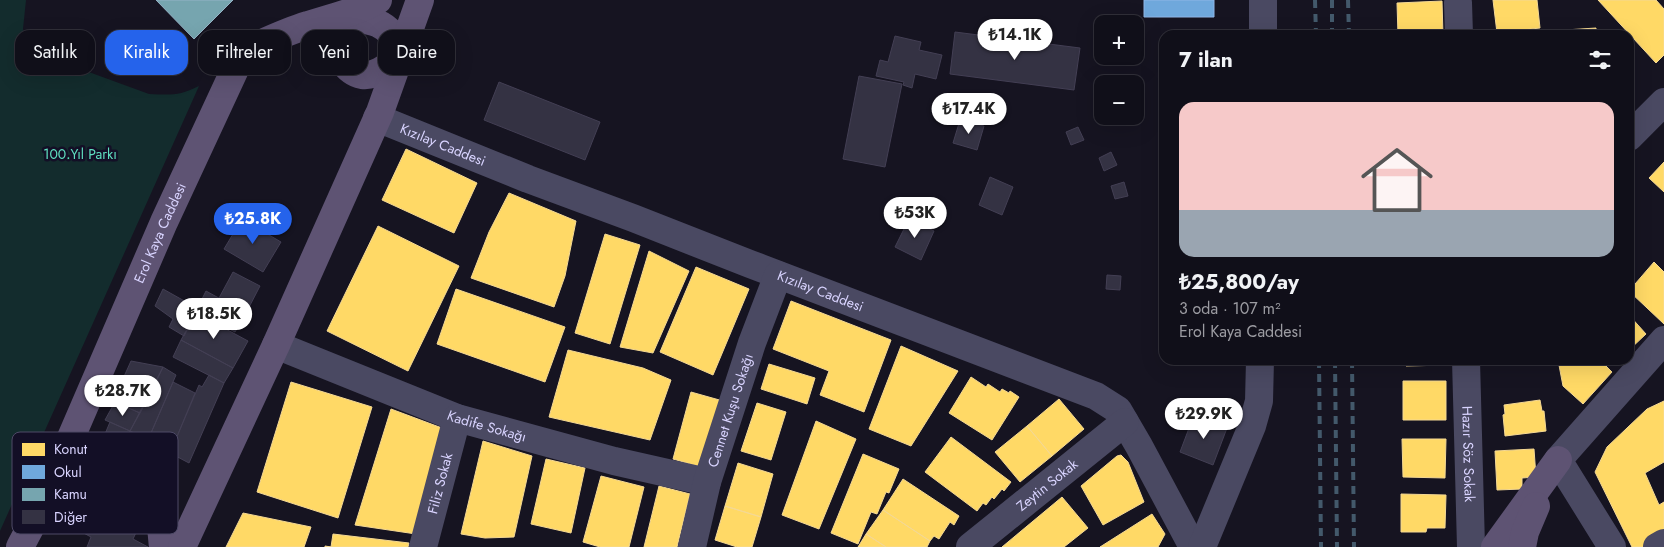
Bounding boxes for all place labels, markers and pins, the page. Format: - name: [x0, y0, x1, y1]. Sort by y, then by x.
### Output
- pin: ₺14.1K: [974, 18, 1056, 61]
- pin: ₺17.4K: [928, 92, 1010, 135]
- pin: ₺53K: [885, 196, 945, 239]
- pin: ₺25.8K: [212, 202, 294, 245]
- pin: ₺18.5K: [173, 298, 255, 340]
- pin: ₺28.7K: [82, 374, 164, 417]
- pin: ₺29.9K: [1163, 398, 1245, 440]

